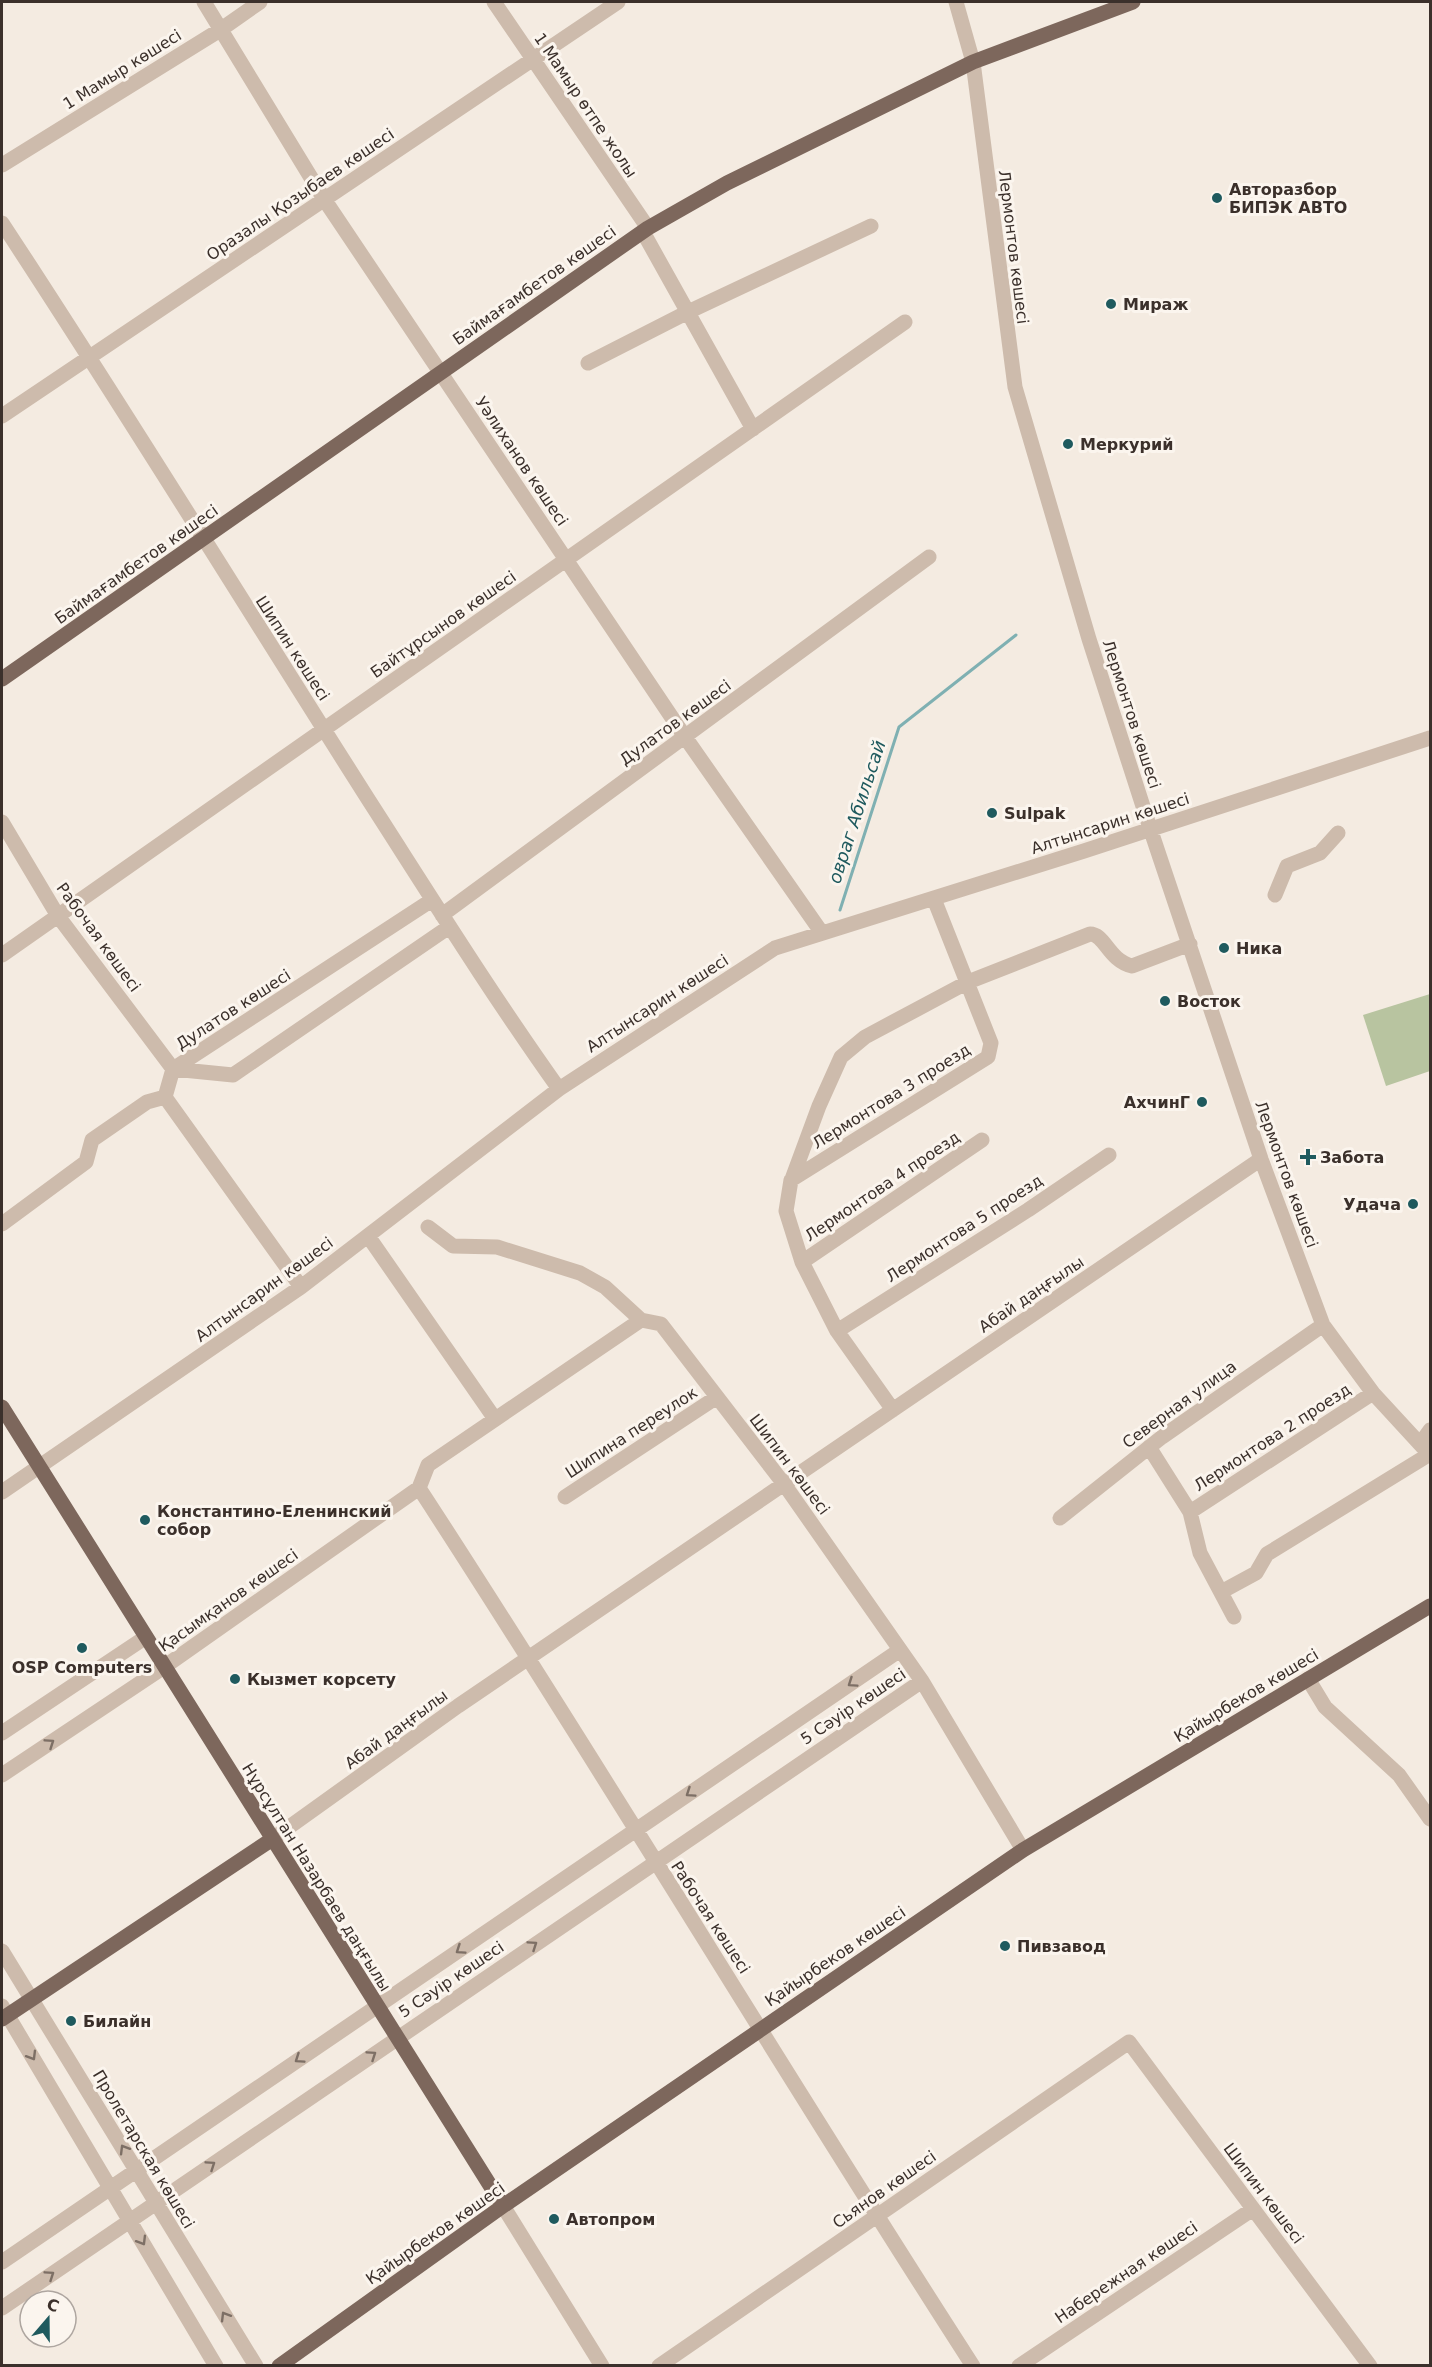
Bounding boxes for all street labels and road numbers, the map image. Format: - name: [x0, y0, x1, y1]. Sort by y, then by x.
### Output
- street label: 1 Мамыр көшесі: [60, 25, 185, 114]
- street label: 1 Мамыр өтпе жолы: [530, 29, 641, 181]
- street label: Оразалы Қозыбаев көшесі: [203, 124, 398, 264]
- street label: Лермонтов көшесі: [995, 169, 1032, 325]
- street label: Баймағамбетов көшесі: [449, 222, 620, 349]
- street label: Уәлиханов көшесі: [471, 393, 572, 529]
- street label: Баймағамбетов көшесі: [51, 501, 222, 628]
- street label: Байтұрсынов көшесі: [367, 567, 520, 682]
- street label: Шипин көшесі: [252, 592, 334, 704]
- street label: Лермонтов көшесі: [1099, 637, 1165, 791]
- street label: Дулатов көшесі: [616, 676, 735, 769]
- street label: Алтынсарин көшесі: [1029, 789, 1192, 858]
- street label: Рабочая көшесі: [53, 879, 145, 996]
- street label: Алтынсарин көшесі: [583, 950, 732, 1056]
- street label: Дулатов көшесі: [172, 965, 294, 1054]
- street label: Лермонтова 3 проезд: [809, 1040, 974, 1153]
- street label: Лермонтов көшесі: [1251, 1098, 1322, 1250]
- street label: Лермонтова 4 проезд: [801, 1127, 963, 1245]
- street label: Лермонтова 5 проезд: [882, 1171, 1046, 1286]
- street label: Алтынсарин көшесі: [192, 1233, 337, 1346]
- street label: Абай даңғылы: [975, 1252, 1087, 1337]
- street label: Северная улица: [1119, 1357, 1240, 1452]
- street label: Лермонтова 2 проезд: [1190, 1380, 1354, 1495]
- street label: Шипина переулок: [562, 1383, 701, 1482]
- street label: Шипин көшесі: [746, 1410, 834, 1518]
- street label: Қасымқанов көшесі: [155, 1545, 302, 1656]
- street label: Қайырбеков көшесі: [1171, 1645, 1322, 1746]
- street label: 5 Сәуір көшесі: [797, 1664, 909, 1749]
- street label: Абай даңғылы: [341, 1686, 451, 1773]
- street label: Нұрсұлтан Назарбаев даңғылы: [238, 1760, 395, 1995]
- street label: Рабочая көшесі: [667, 1857, 754, 1977]
- street label: Қайырбеков көшесі: [761, 1902, 909, 2010]
- street label: 5 Сәуір көшесі: [395, 1937, 507, 2022]
- street label: Пролетарская көшесі: [89, 2067, 198, 2232]
- street label: Шипин көшесі: [1220, 2139, 1308, 2247]
- street label: Сьянов көшесі: [829, 2147, 940, 2232]
- street label: Қайырбеков көшесі: [362, 2178, 508, 2289]
- street label: Набережная көшесі: [1051, 2218, 1201, 2327]

